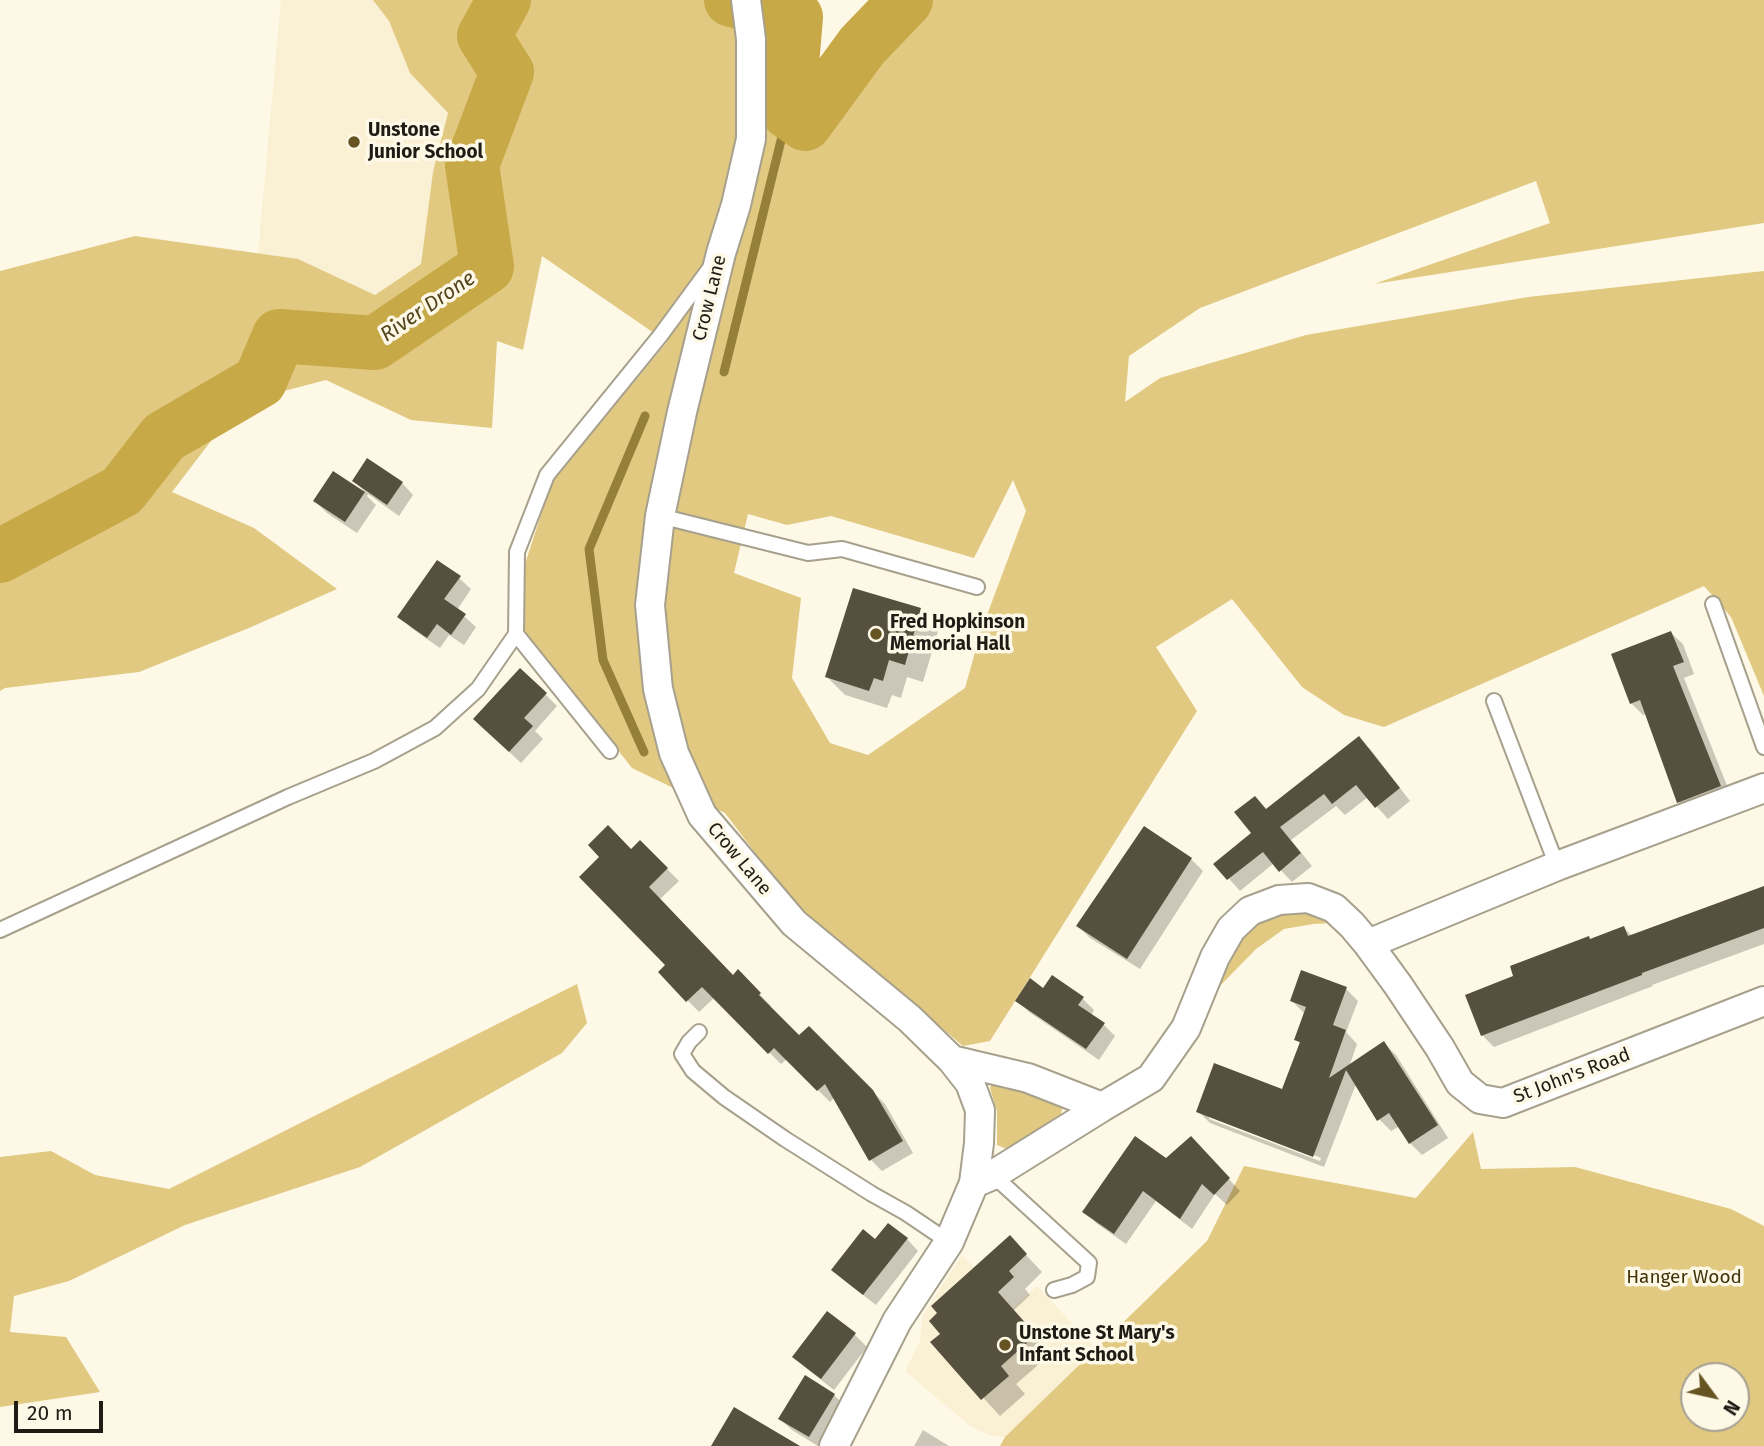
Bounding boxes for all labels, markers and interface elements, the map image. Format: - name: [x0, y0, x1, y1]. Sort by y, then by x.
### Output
- place label: Unstone Junior School: [368, 120, 483, 164]
- marker: Unstone Junior School: [346, 134, 362, 150]
- street label: Crow Lane: [688, 253, 732, 343]
- water label: River Drone: [376, 266, 480, 348]
- place label: Fred Hopkinson Memorial Hall: [890, 612, 1025, 656]
- marker: Fred Hopkinson Memorial Hall: [868, 626, 884, 642]
- street label: Crow Lane: [702, 818, 776, 900]
- street label: St John's Road: [1511, 1043, 1633, 1109]
- park label: Hanger Wood: [1626, 1267, 1742, 1289]
- place label: Unstone St Mary's Infant School: [1019, 1323, 1175, 1367]
- marker: Unstone St Mary's Infant School: [997, 1337, 1013, 1353]
- north arrow: [1680, 1362, 1750, 1432]
- scale bar: [18, 1386, 107, 1430]
- text: N: [1718, 1396, 1744, 1419]
- text: 20 m: [27, 1400, 73, 1426]

